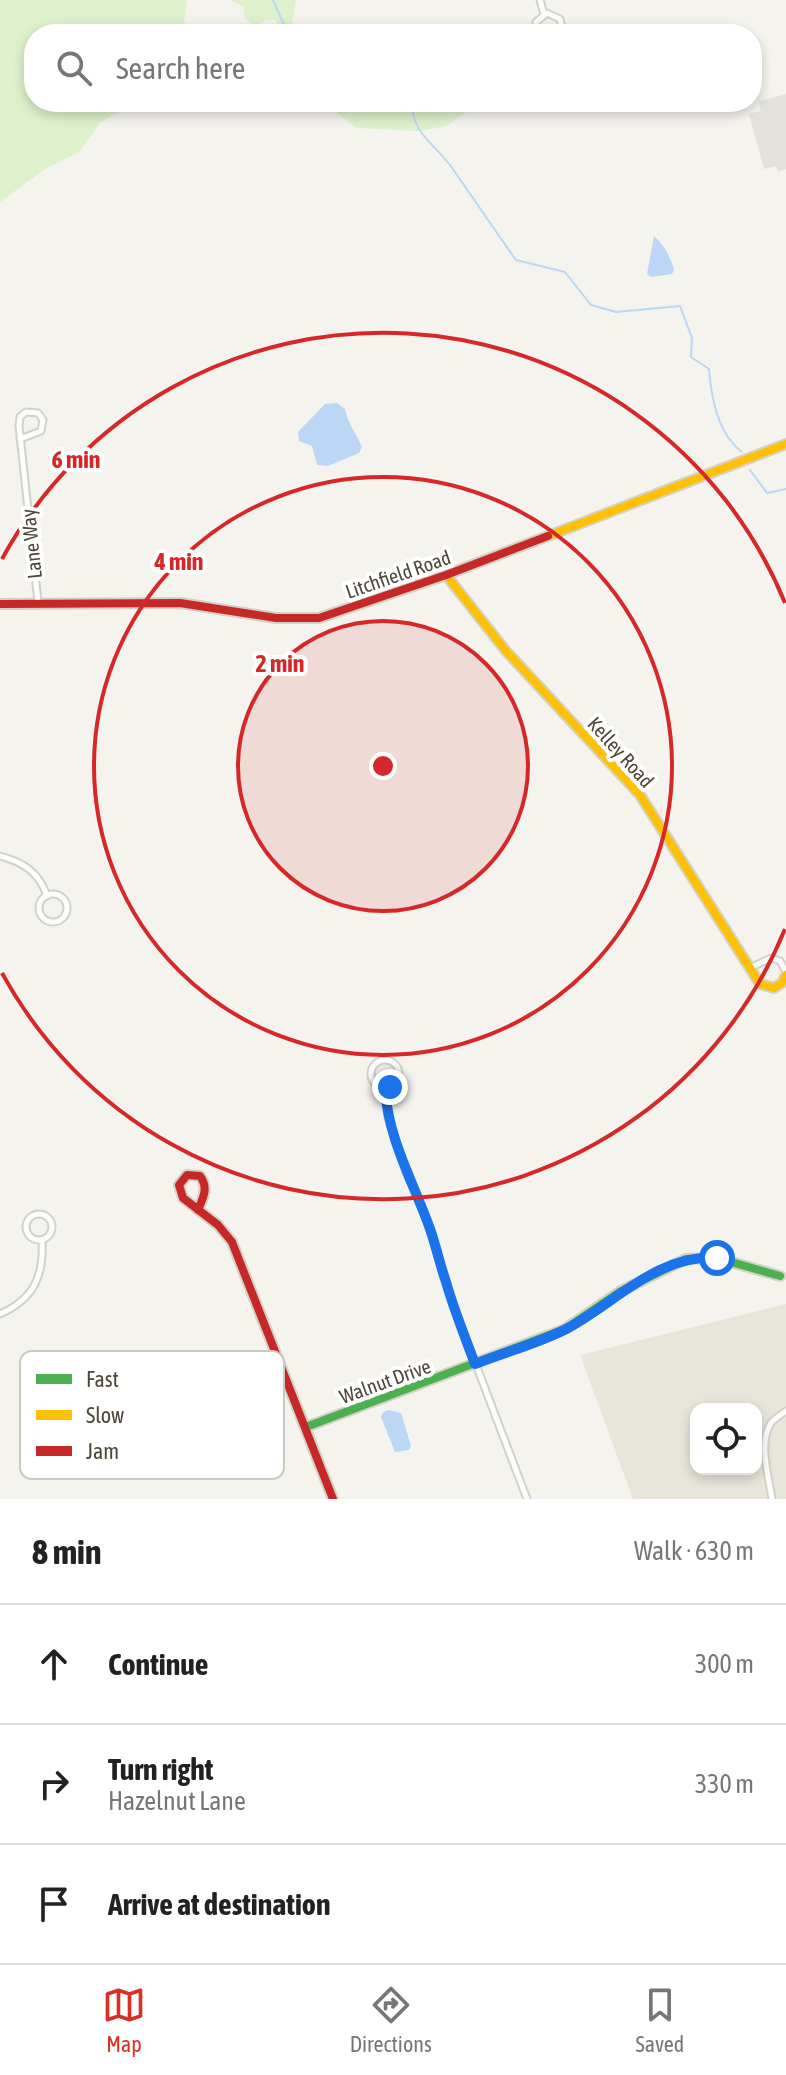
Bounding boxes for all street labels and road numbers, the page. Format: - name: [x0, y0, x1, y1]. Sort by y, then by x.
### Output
- street label: Lane Way: [16, 508, 46, 580]
- street label: Litchfield Road: [342, 545, 454, 603]
- street label: Kelley Road: [583, 712, 659, 792]
- street label: Walnut Drive: [336, 1354, 434, 1408]

